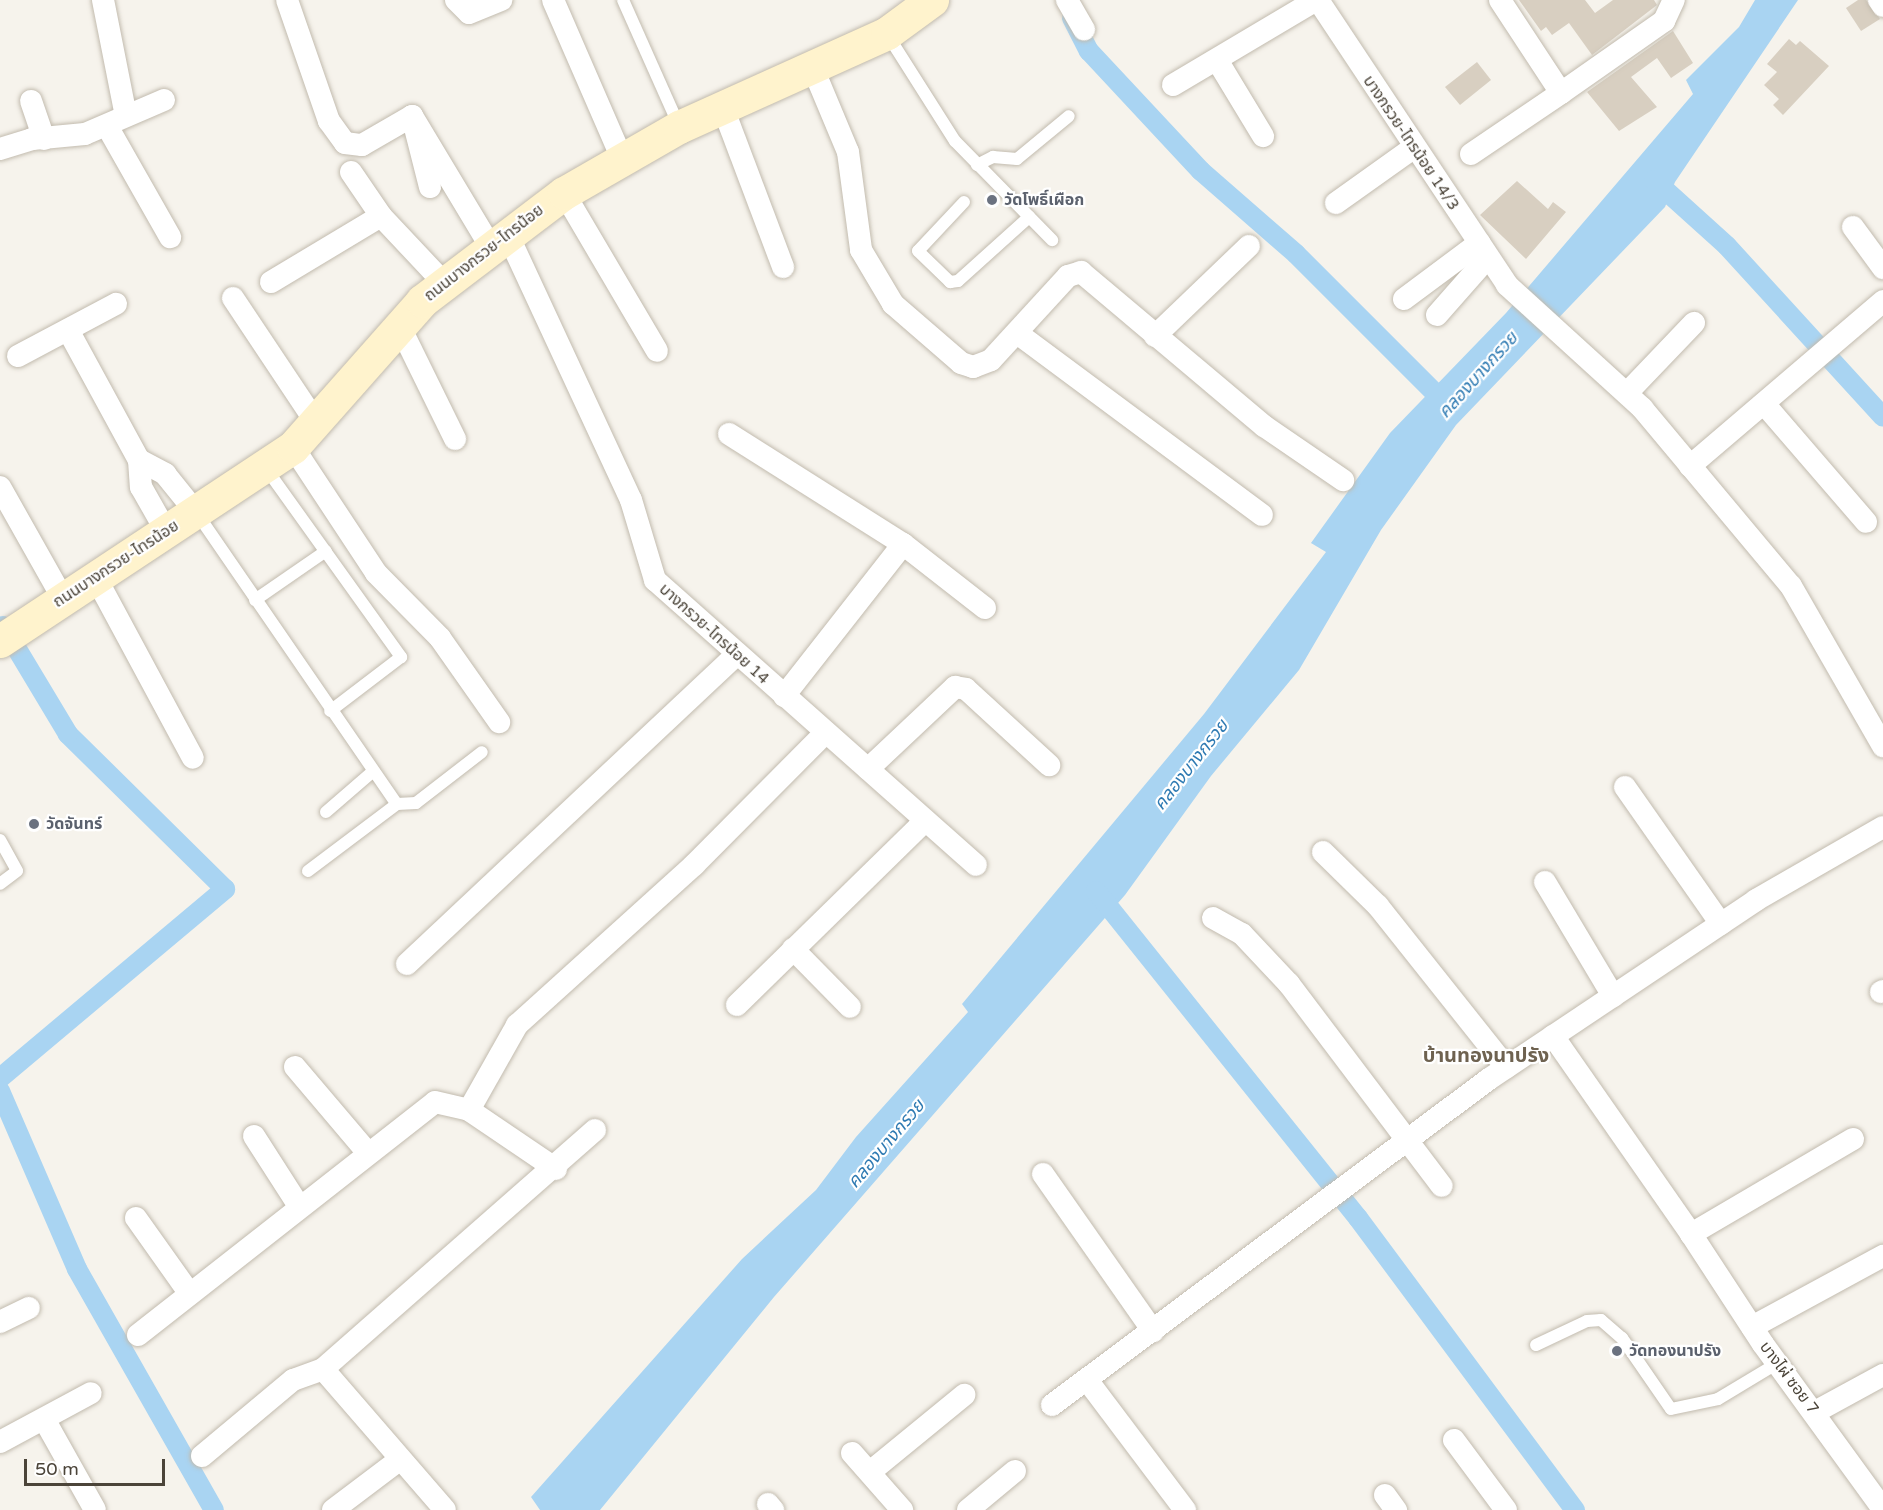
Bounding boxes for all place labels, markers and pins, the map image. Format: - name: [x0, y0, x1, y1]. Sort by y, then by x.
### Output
- place label: วัดโพธิ์เผือก: [1004, 190, 1084, 210]
- marker: วัดโพธิ์เผือก: [985, 193, 999, 207]
- place label: วัดจันทร์: [46, 814, 102, 834]
- marker: วัดจันทร์: [27, 817, 41, 831]
- place label: วัดทองนาปรัง: [1629, 1341, 1721, 1361]
- marker: วัดทองนาปรัง: [1610, 1344, 1624, 1358]

